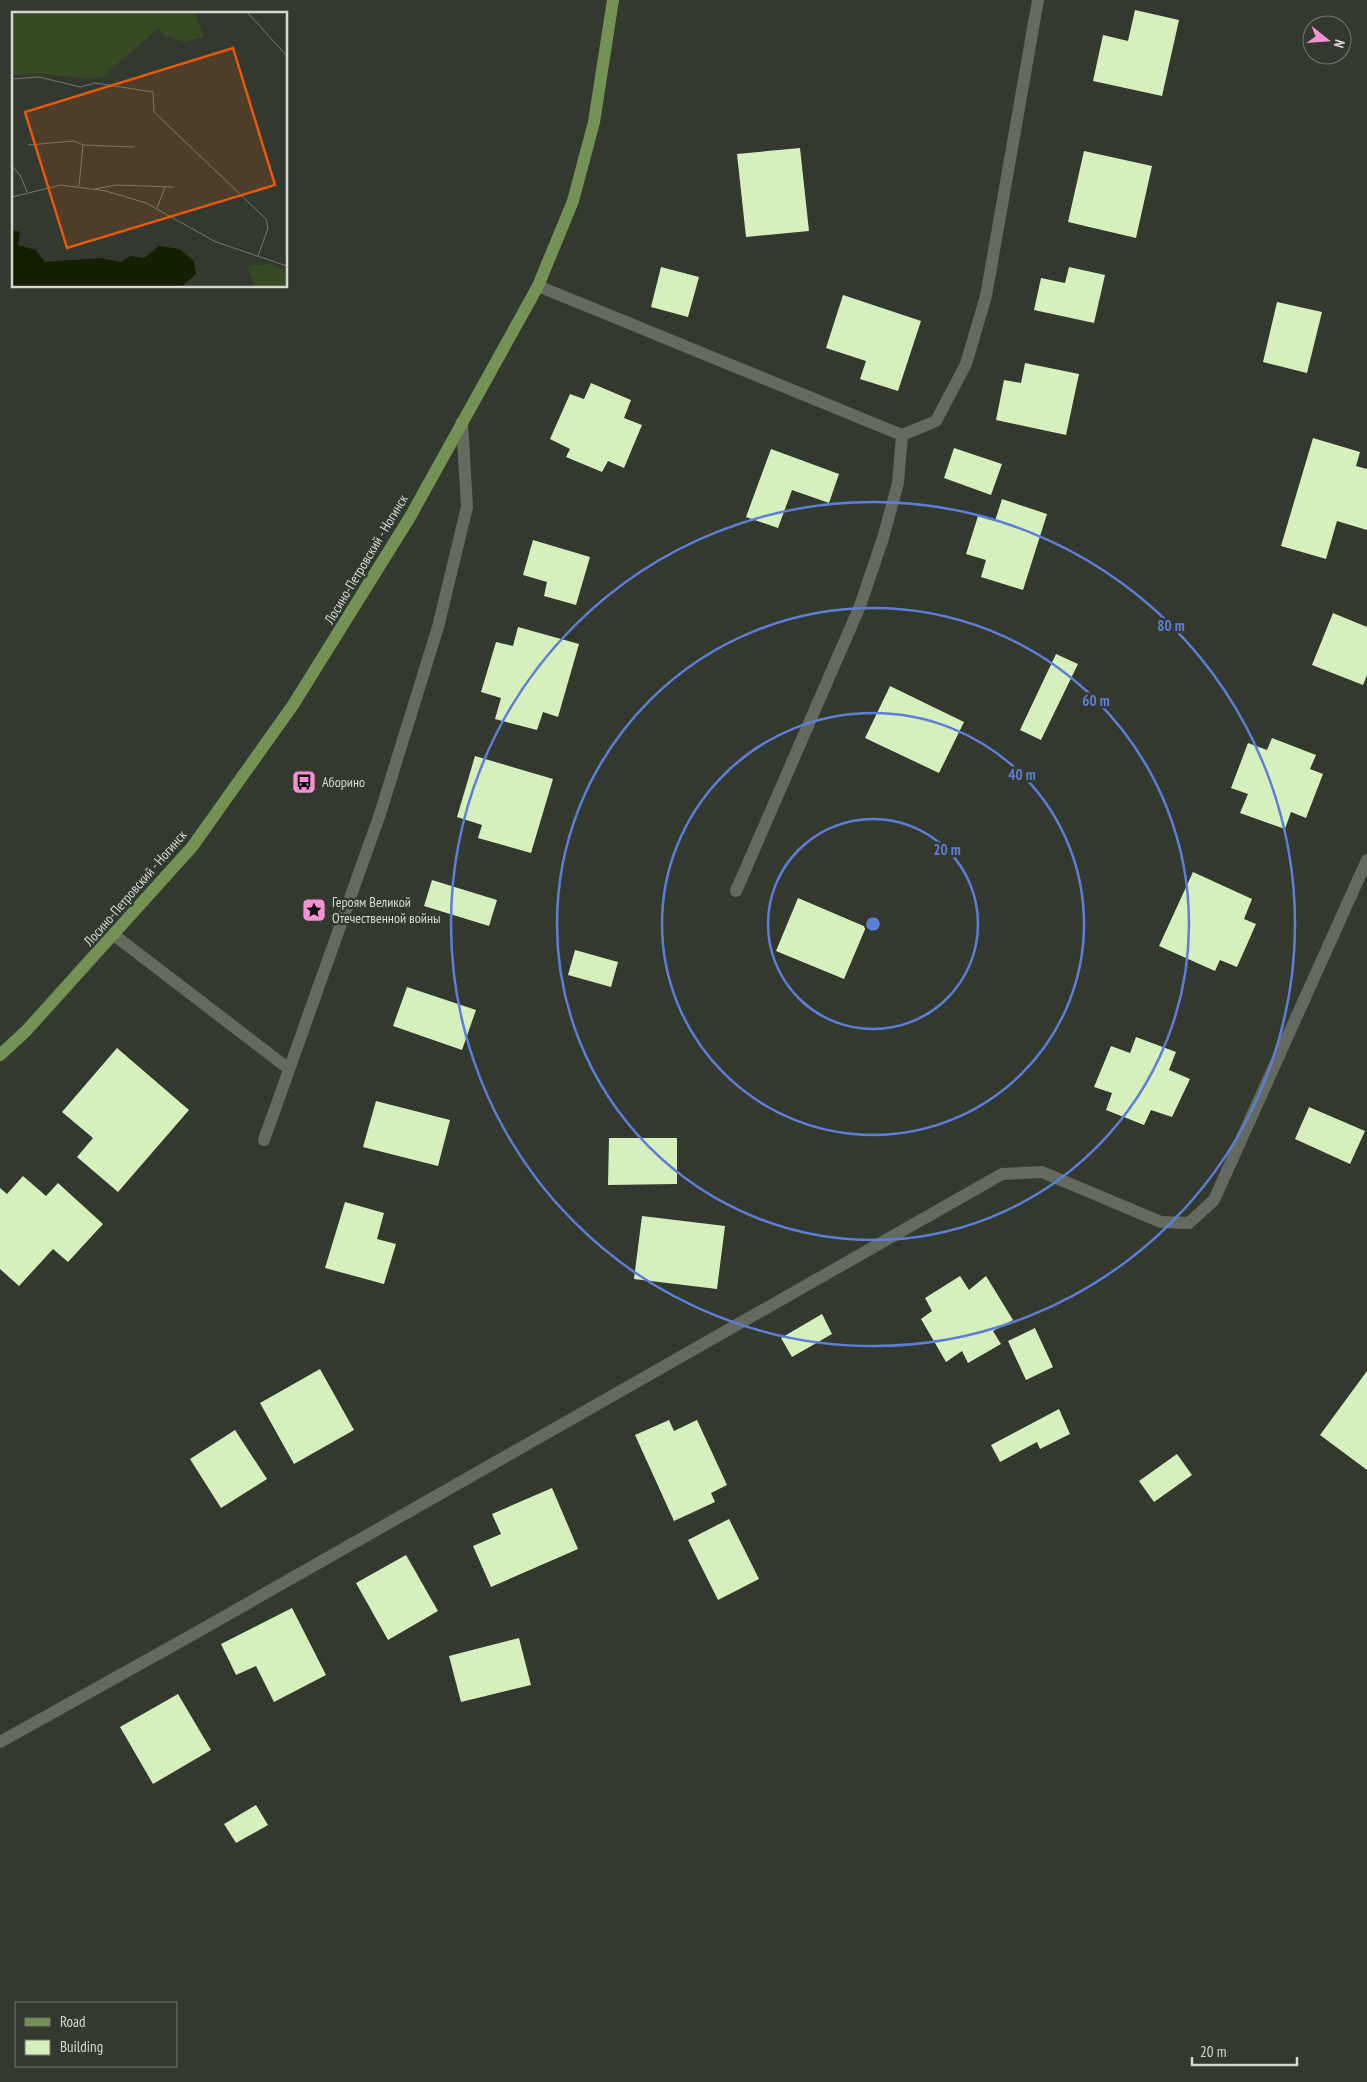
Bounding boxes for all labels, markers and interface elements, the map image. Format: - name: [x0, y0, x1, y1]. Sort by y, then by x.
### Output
- inset map: [12, 12, 288, 288]
- north arrow: [1302, 15, 1352, 65]
- text: N: [1330, 38, 1349, 50]
- street label: Лосино-Петровский - Ногинск: [320, 491, 412, 628]
- text: 80 m: [1157, 616, 1185, 635]
- text: 60 m: [1082, 691, 1110, 710]
- text: 40 m: [1008, 765, 1036, 784]
- bus stop icon: Аборино: [291, 769, 317, 795]
- place label: Аборино: [322, 773, 365, 791]
- street label: Лосино-Петровский - Ногинск: [79, 826, 191, 950]
- text: 20 m: [933, 840, 961, 859]
- place label: Героям Великой Отечественной войны: [332, 893, 441, 927]
- place icon: Героям Великой Отечественной войны: [301, 897, 327, 923]
- centre of rings: [864, 915, 882, 933]
- legend: [15, 2002, 178, 2067]
- text: Road: [60, 2012, 86, 2031]
- scale bar: [1192, 2034, 1297, 2066]
- text: Building: [60, 2037, 103, 2056]
- text: 20 m: [1200, 2042, 1226, 2061]

